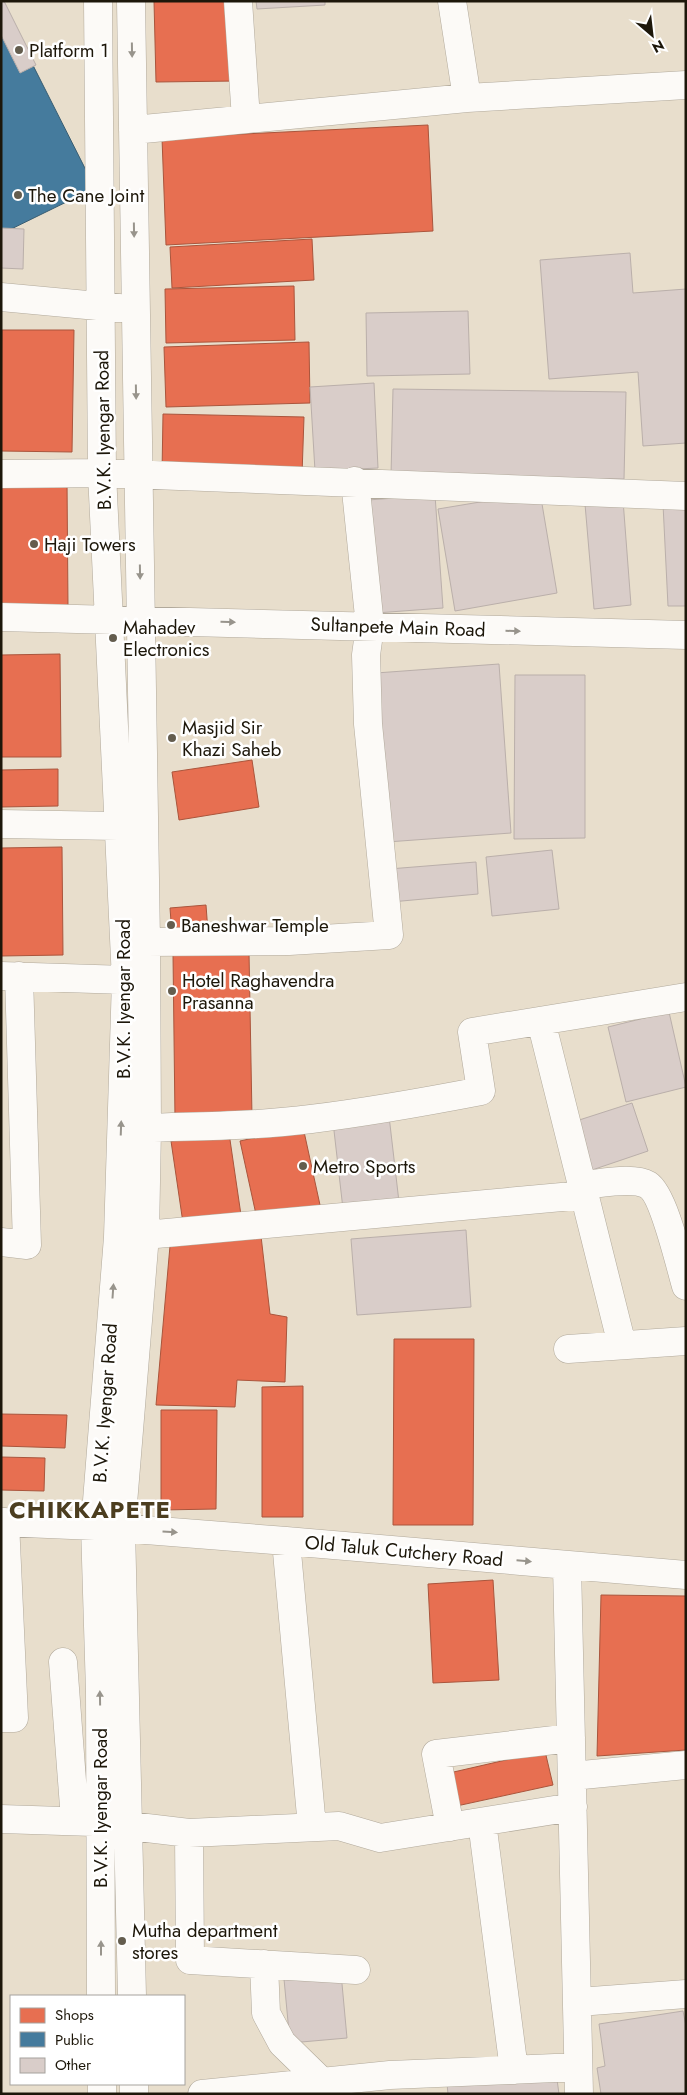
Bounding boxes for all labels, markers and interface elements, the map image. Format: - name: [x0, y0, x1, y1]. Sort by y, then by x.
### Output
- north arrow: [627, 10, 677, 60]
- text: N: [648, 35, 668, 58]
- place label: Platform 1: [29, 37, 109, 64]
- one-way arrow: [128, 42, 136, 58]
- marker: Platform 1: [13, 44, 25, 56]
- place label: The Cane Joint: [28, 182, 145, 209]
- marker: The Cane Joint: [12, 189, 24, 201]
- one-way arrow: [131, 222, 139, 238]
- street label: B.V.K. Iyengar Road: [88, 350, 118, 510]
- one-way arrow: [132, 385, 140, 401]
- place label: Haji Towers: [44, 531, 136, 558]
- marker: Haji Towers: [28, 538, 40, 550]
- one-way arrow: [136, 565, 144, 581]
- street label: Sultanpete Main Road: [310, 610, 486, 644]
- place label: Mahadev Electronics: [123, 614, 210, 663]
- one-way arrow: [221, 618, 237, 626]
- one-way arrow: [505, 627, 521, 635]
- marker: Mahadev Electronics: [107, 632, 119, 644]
- place label: Masjid Sir Khazi Saheb: [182, 714, 282, 763]
- marker: Masjid Sir Khazi Saheb: [166, 732, 178, 744]
- place label: Baneshwar Temple: [181, 912, 329, 939]
- street label: B.V.K. Iyengar Road: [110, 919, 137, 1079]
- marker: Baneshwar Temple: [165, 919, 177, 931]
- place label: Hotel Raghavendra Prasanna: [182, 967, 334, 1016]
- marker: Hotel Raghavendra Prasanna: [166, 985, 178, 997]
- one-way arrow: [117, 1120, 125, 1136]
- place label: Metro Sports: [313, 1153, 416, 1180]
- marker: Metro Sports: [297, 1160, 309, 1172]
- one-way arrow: [110, 1282, 118, 1298]
- street label: B.V.K. Iyengar Road: [86, 1322, 124, 1484]
- district label: CHIKKAPETE: [9, 1492, 171, 1527]
- one-way arrow: [162, 1528, 178, 1536]
- street label: Old Taluk Cutchery Road: [304, 1529, 504, 1573]
- one-way arrow: [516, 1557, 532, 1565]
- one-way arrow: [96, 1689, 104, 1705]
- street label: B.V.K. Iyengar Road: [87, 1728, 114, 1888]
- place label: Mutha department stores: [132, 1917, 278, 1966]
- marker: Mutha department stores: [116, 1935, 128, 1947]
- one-way arrow: [97, 1939, 105, 1955]
- legend: [10, 1995, 185, 2085]
- text: Shops: [55, 2004, 94, 2026]
- text: Public: [55, 2029, 94, 2051]
- text: Other: [55, 2054, 92, 2076]

